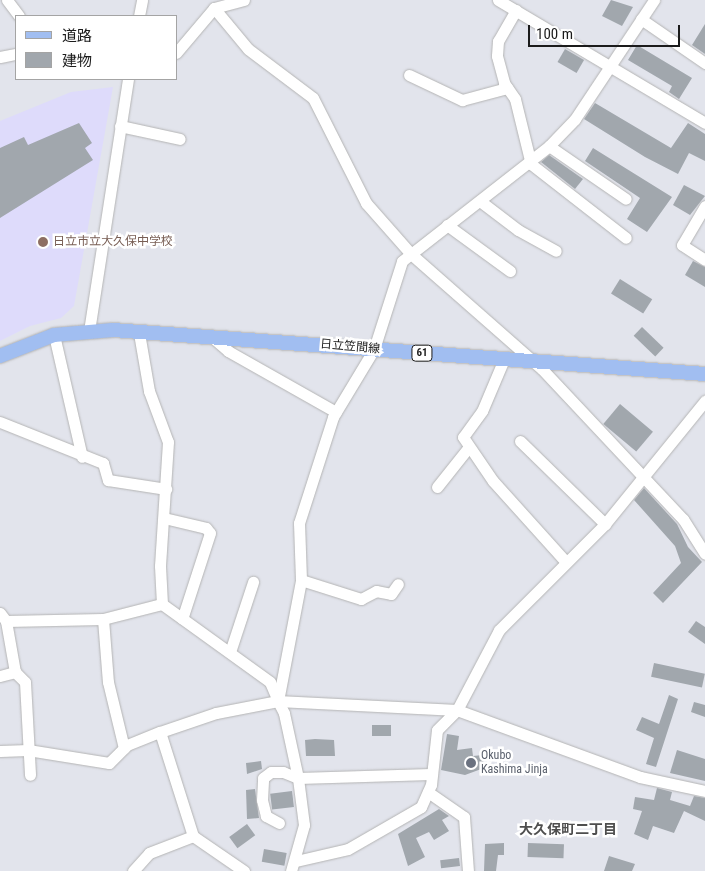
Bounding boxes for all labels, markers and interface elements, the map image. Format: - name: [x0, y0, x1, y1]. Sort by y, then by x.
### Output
- legend: [15, 15, 178, 80]
- scale bar: [530, 15, 682, 47]
- text: 100 m: [536, 25, 573, 43]
- text: 道路: [62, 27, 92, 45]
- text: 建物: [62, 52, 92, 70]
- place label: 日立市立大久保中学校: [53, 235, 173, 249]
- marker: 日立市立大久保中学校: [37, 236, 49, 248]
- street label: 日立笠間線: [319, 337, 381, 357]
- road number: 61: [411, 344, 433, 362]
- place label: Okubo Kashima Jinja: [481, 749, 548, 777]
- marker: Okubo Kashima Jinja: [465, 757, 477, 769]
- district label: 大久保町二丁目: [519, 821, 617, 837]

